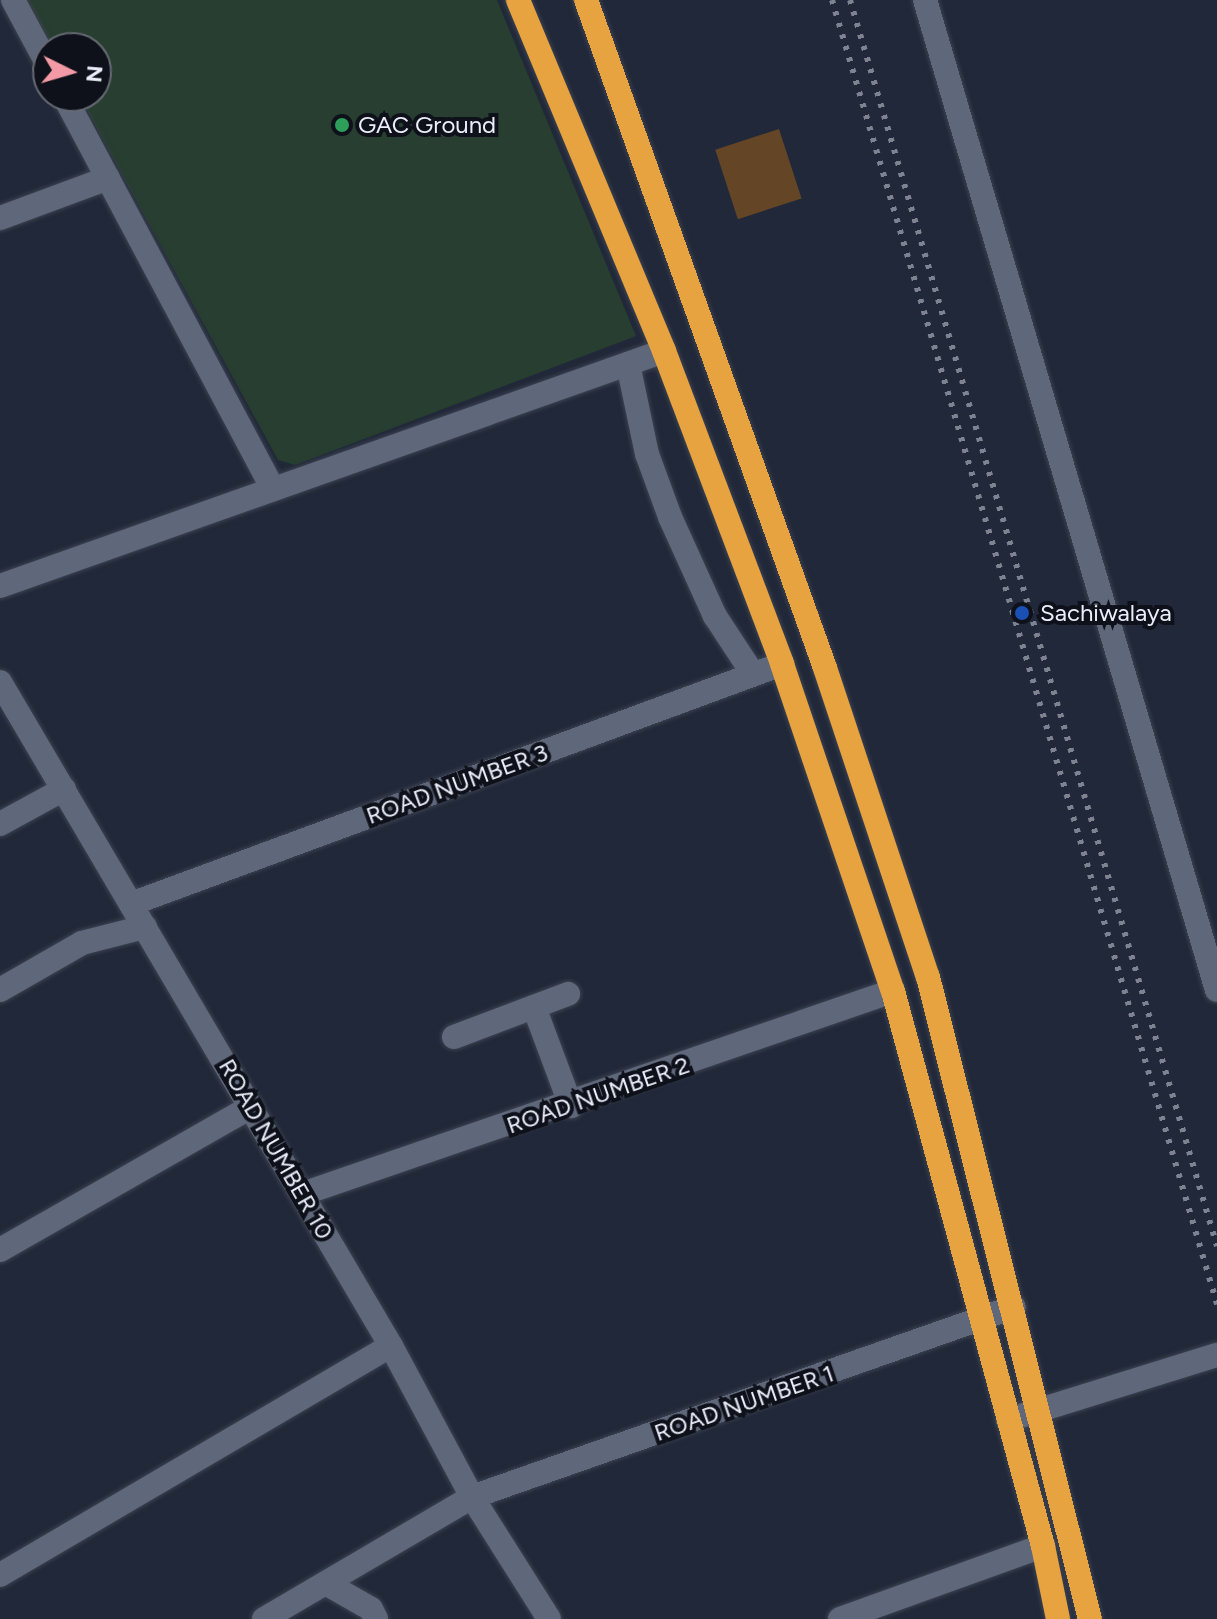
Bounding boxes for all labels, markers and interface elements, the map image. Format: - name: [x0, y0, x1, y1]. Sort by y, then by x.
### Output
- north arrow: [32, 32, 112, 112]
- text: N: [80, 64, 109, 84]
- place label: GAC Ground: [358, 111, 496, 139]
- marker: GAC Ground: [333, 116, 351, 134]
- place label: Sachiwalaya: [1040, 599, 1172, 627]
- marker: Sachiwalaya: [1011, 602, 1033, 624]
- street label: ROAD NUMBER 3: [362, 738, 552, 830]
- street label: ROAD NUMBER 2: [503, 1050, 693, 1140]
- street label: ROAD NUMBER 10: [213, 1054, 339, 1244]
- street label: ROAD NUMBER 1: [650, 1359, 838, 1447]

